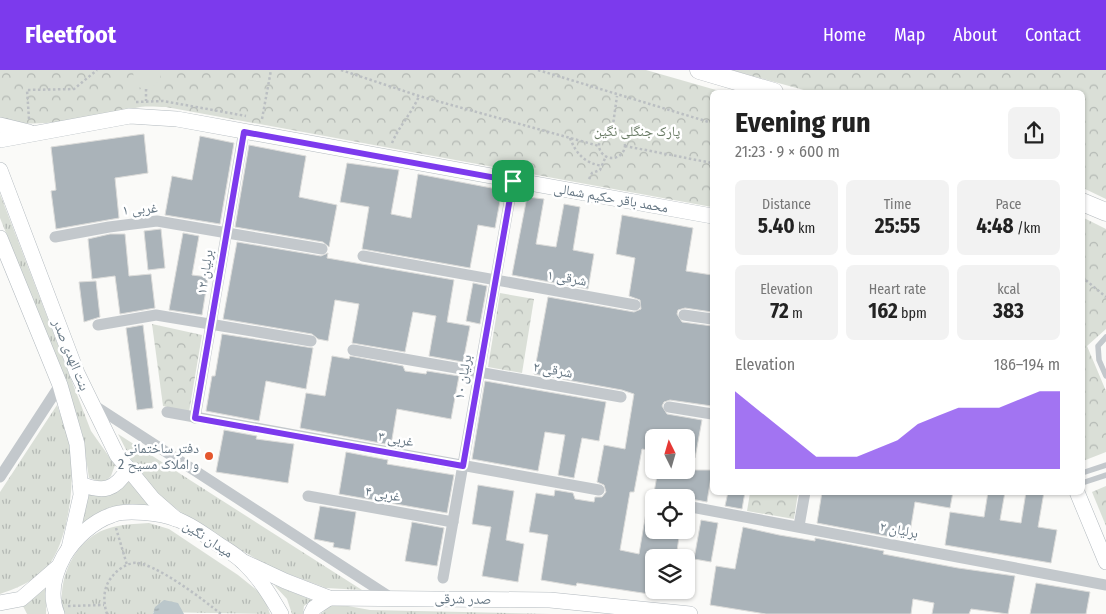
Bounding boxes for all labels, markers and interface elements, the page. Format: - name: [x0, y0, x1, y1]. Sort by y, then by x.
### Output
- text: Fleetfoot: [25, 21, 116, 49]
- text: Home: [823, 24, 866, 46]
- text: Map: [894, 24, 925, 46]
- text: About: [953, 24, 997, 46]
- text: Contact: [1025, 24, 1081, 46]
- text: Evening run: [735, 106, 871, 139]
- button: share: [1008, 107, 1060, 159]
- park label: پارک جنگلی نگین: [594, 123, 680, 140]
- text: 21:23 · 9 × 600 m: [735, 142, 840, 161]
- pin: [492, 160, 534, 202]
- icon: arrive: [499, 167, 527, 195]
- street label: محمد باقر حکیم شمالی: [552, 180, 670, 217]
- text: Distance: [762, 196, 811, 213]
- text: Time: [884, 196, 911, 213]
- text: Pace: [995, 196, 1022, 213]
- street label: ۱ غربی: [122, 199, 158, 219]
- text: 5.40: [758, 213, 795, 239]
- text: 25:55: [875, 213, 920, 239]
- text: 4:48: [976, 213, 1014, 239]
- text: km: [795, 220, 815, 237]
- text: /km: [1014, 220, 1041, 237]
- street label: برلیان ۱۲: [193, 248, 217, 296]
- street label: ۱ شرقی: [546, 266, 588, 290]
- text: Elevation: [760, 281, 813, 298]
- text: Heart rate: [869, 281, 926, 298]
- text: kcal: [997, 281, 1020, 298]
- text: 72: [770, 298, 789, 324]
- text: 162: [868, 298, 898, 324]
- text: 383: [993, 298, 1024, 324]
- text: m: [789, 305, 803, 322]
- text: bpm: [898, 305, 927, 322]
- street label: بنت الهدی صدر: [49, 316, 93, 394]
- street label: برلیان ۱۰: [451, 353, 475, 401]
- text: Elevation: [735, 355, 795, 374]
- text: 186–194 m: [994, 355, 1060, 374]
- street label: ۲ شرقی: [532, 358, 574, 382]
- street label: ۳ غربی: [377, 428, 415, 450]
- north arrow: [645, 429, 695, 479]
- map controls: [645, 429, 695, 599]
- place label: دفتر ساختمانی و املاک مسیح 2: [118, 440, 199, 474]
- marker: دفتر ساختمانی و املاک مسیح 2: [203, 450, 215, 462]
- street label: ۴ غربی: [364, 483, 402, 505]
- button: locate: [645, 489, 695, 539]
- street label: میدان نگین: [180, 517, 236, 561]
- street label: برلیان ۲: [878, 518, 920, 542]
- button: layers: [645, 549, 695, 599]
- street label: صدر شرقی: [435, 590, 491, 608]

